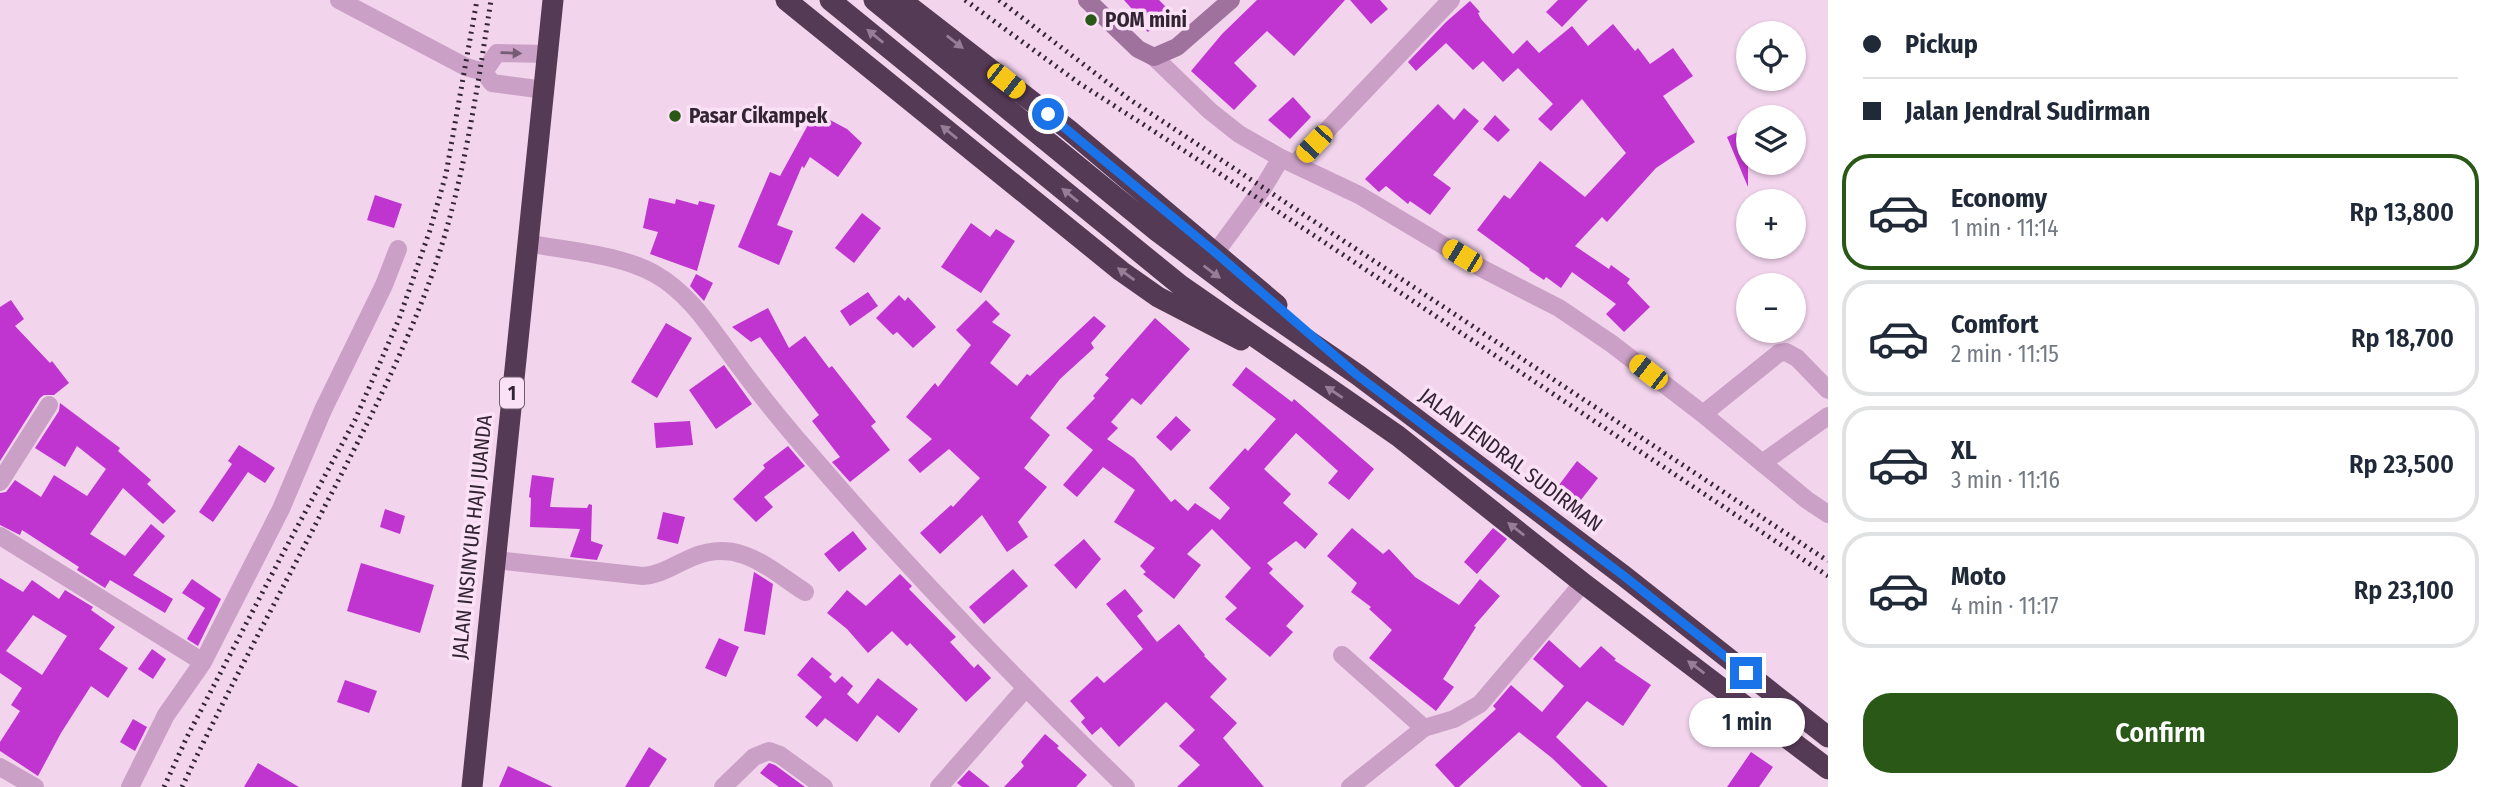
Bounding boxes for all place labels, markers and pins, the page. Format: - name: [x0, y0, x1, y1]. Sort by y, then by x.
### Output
- place label: POM mini: [1105, 7, 1187, 33]
- marker: POM mini: [1083, 12, 1099, 28]
- place label: Pasar Cikampek: [689, 103, 828, 129]
- marker: Pasar Cikampek: [667, 108, 683, 124]

